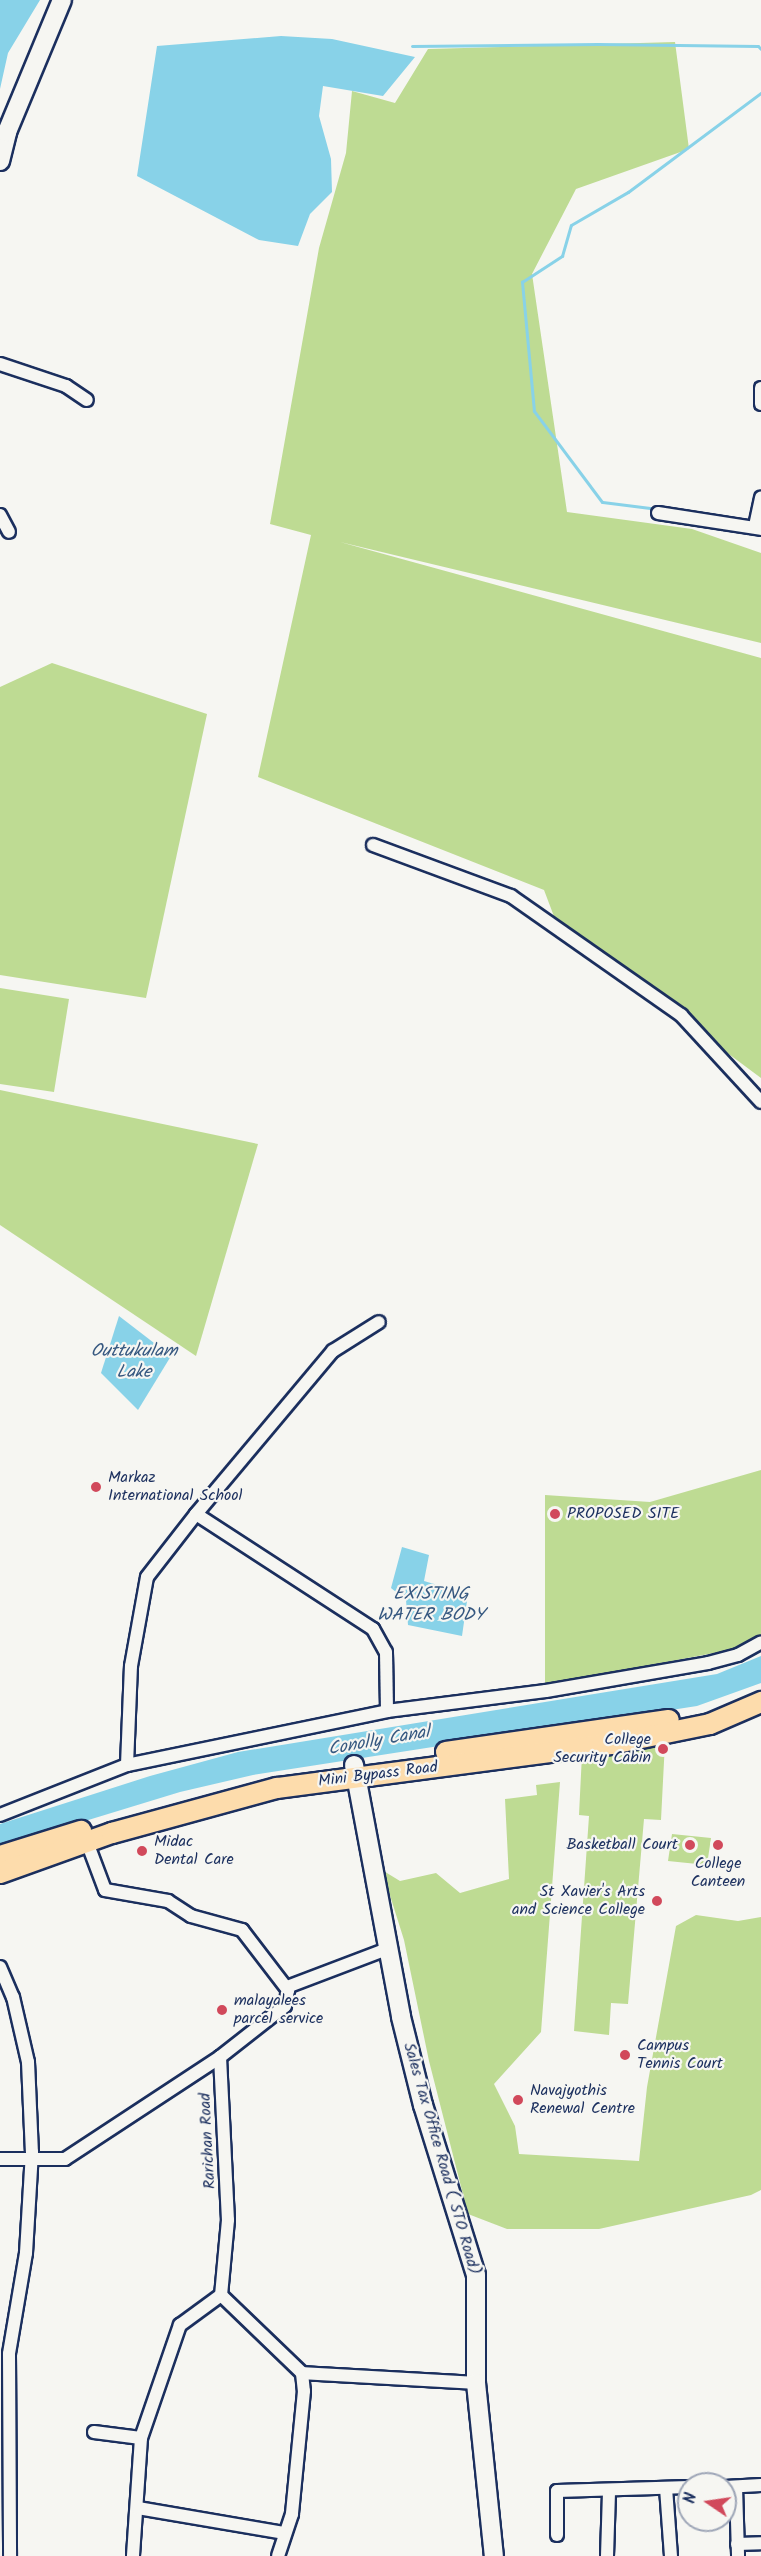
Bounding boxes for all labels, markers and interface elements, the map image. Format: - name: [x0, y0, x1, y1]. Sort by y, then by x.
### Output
- water label: Outtukulam Lake: [91, 1342, 177, 1384]
- place label: Markaz International School: [108, 1468, 242, 1506]
- marker: Markaz International School: [89, 1480, 103, 1494]
- place label: PROPOSED SITE: [567, 1504, 679, 1524]
- marker: PROPOSED SITE: [548, 1507, 562, 1521]
- water label: EXISTING WATER BODY: [377, 1585, 485, 1628]
- water label: Conolly Canal: [326, 1722, 432, 1762]
- place label: College Security Cabin: [553, 1730, 651, 1768]
- marker: College Security Cabin: [656, 1742, 670, 1756]
- street label: Mini Bypass Road: [317, 1758, 439, 1792]
- place label: Midac Dental Care: [154, 1832, 234, 1870]
- place label: Basketball Court: [566, 1835, 678, 1855]
- marker: Basketball Court: [683, 1838, 697, 1852]
- marker: College Canteen: [711, 1838, 725, 1852]
- marker: Midac Dental Care: [135, 1844, 149, 1858]
- place label: College Canteen: [691, 1854, 745, 1892]
- place label: St Xavier's Arts and Science College: [512, 1882, 645, 1920]
- marker: St Xavier's Arts and Science College: [650, 1894, 664, 1908]
- place label: malayalees parcel service: [234, 1991, 323, 2029]
- marker: malayalees parcel service: [215, 2003, 229, 2017]
- place label: Campus Tennis Court: [637, 2036, 723, 2074]
- street label: Sales Tax Office Road ( STO Road): [399, 2041, 483, 2277]
- marker: Campus Tennis Court: [618, 2048, 632, 2062]
- place label: Navajyothis Renewal Centre: [530, 2081, 635, 2119]
- street label: Rarichan Road: [196, 2092, 220, 2190]
- marker: Navajyothis Renewal Centre: [511, 2093, 525, 2107]
- north arrow: [677, 2472, 737, 2532]
- text: N: [678, 2491, 704, 2506]

